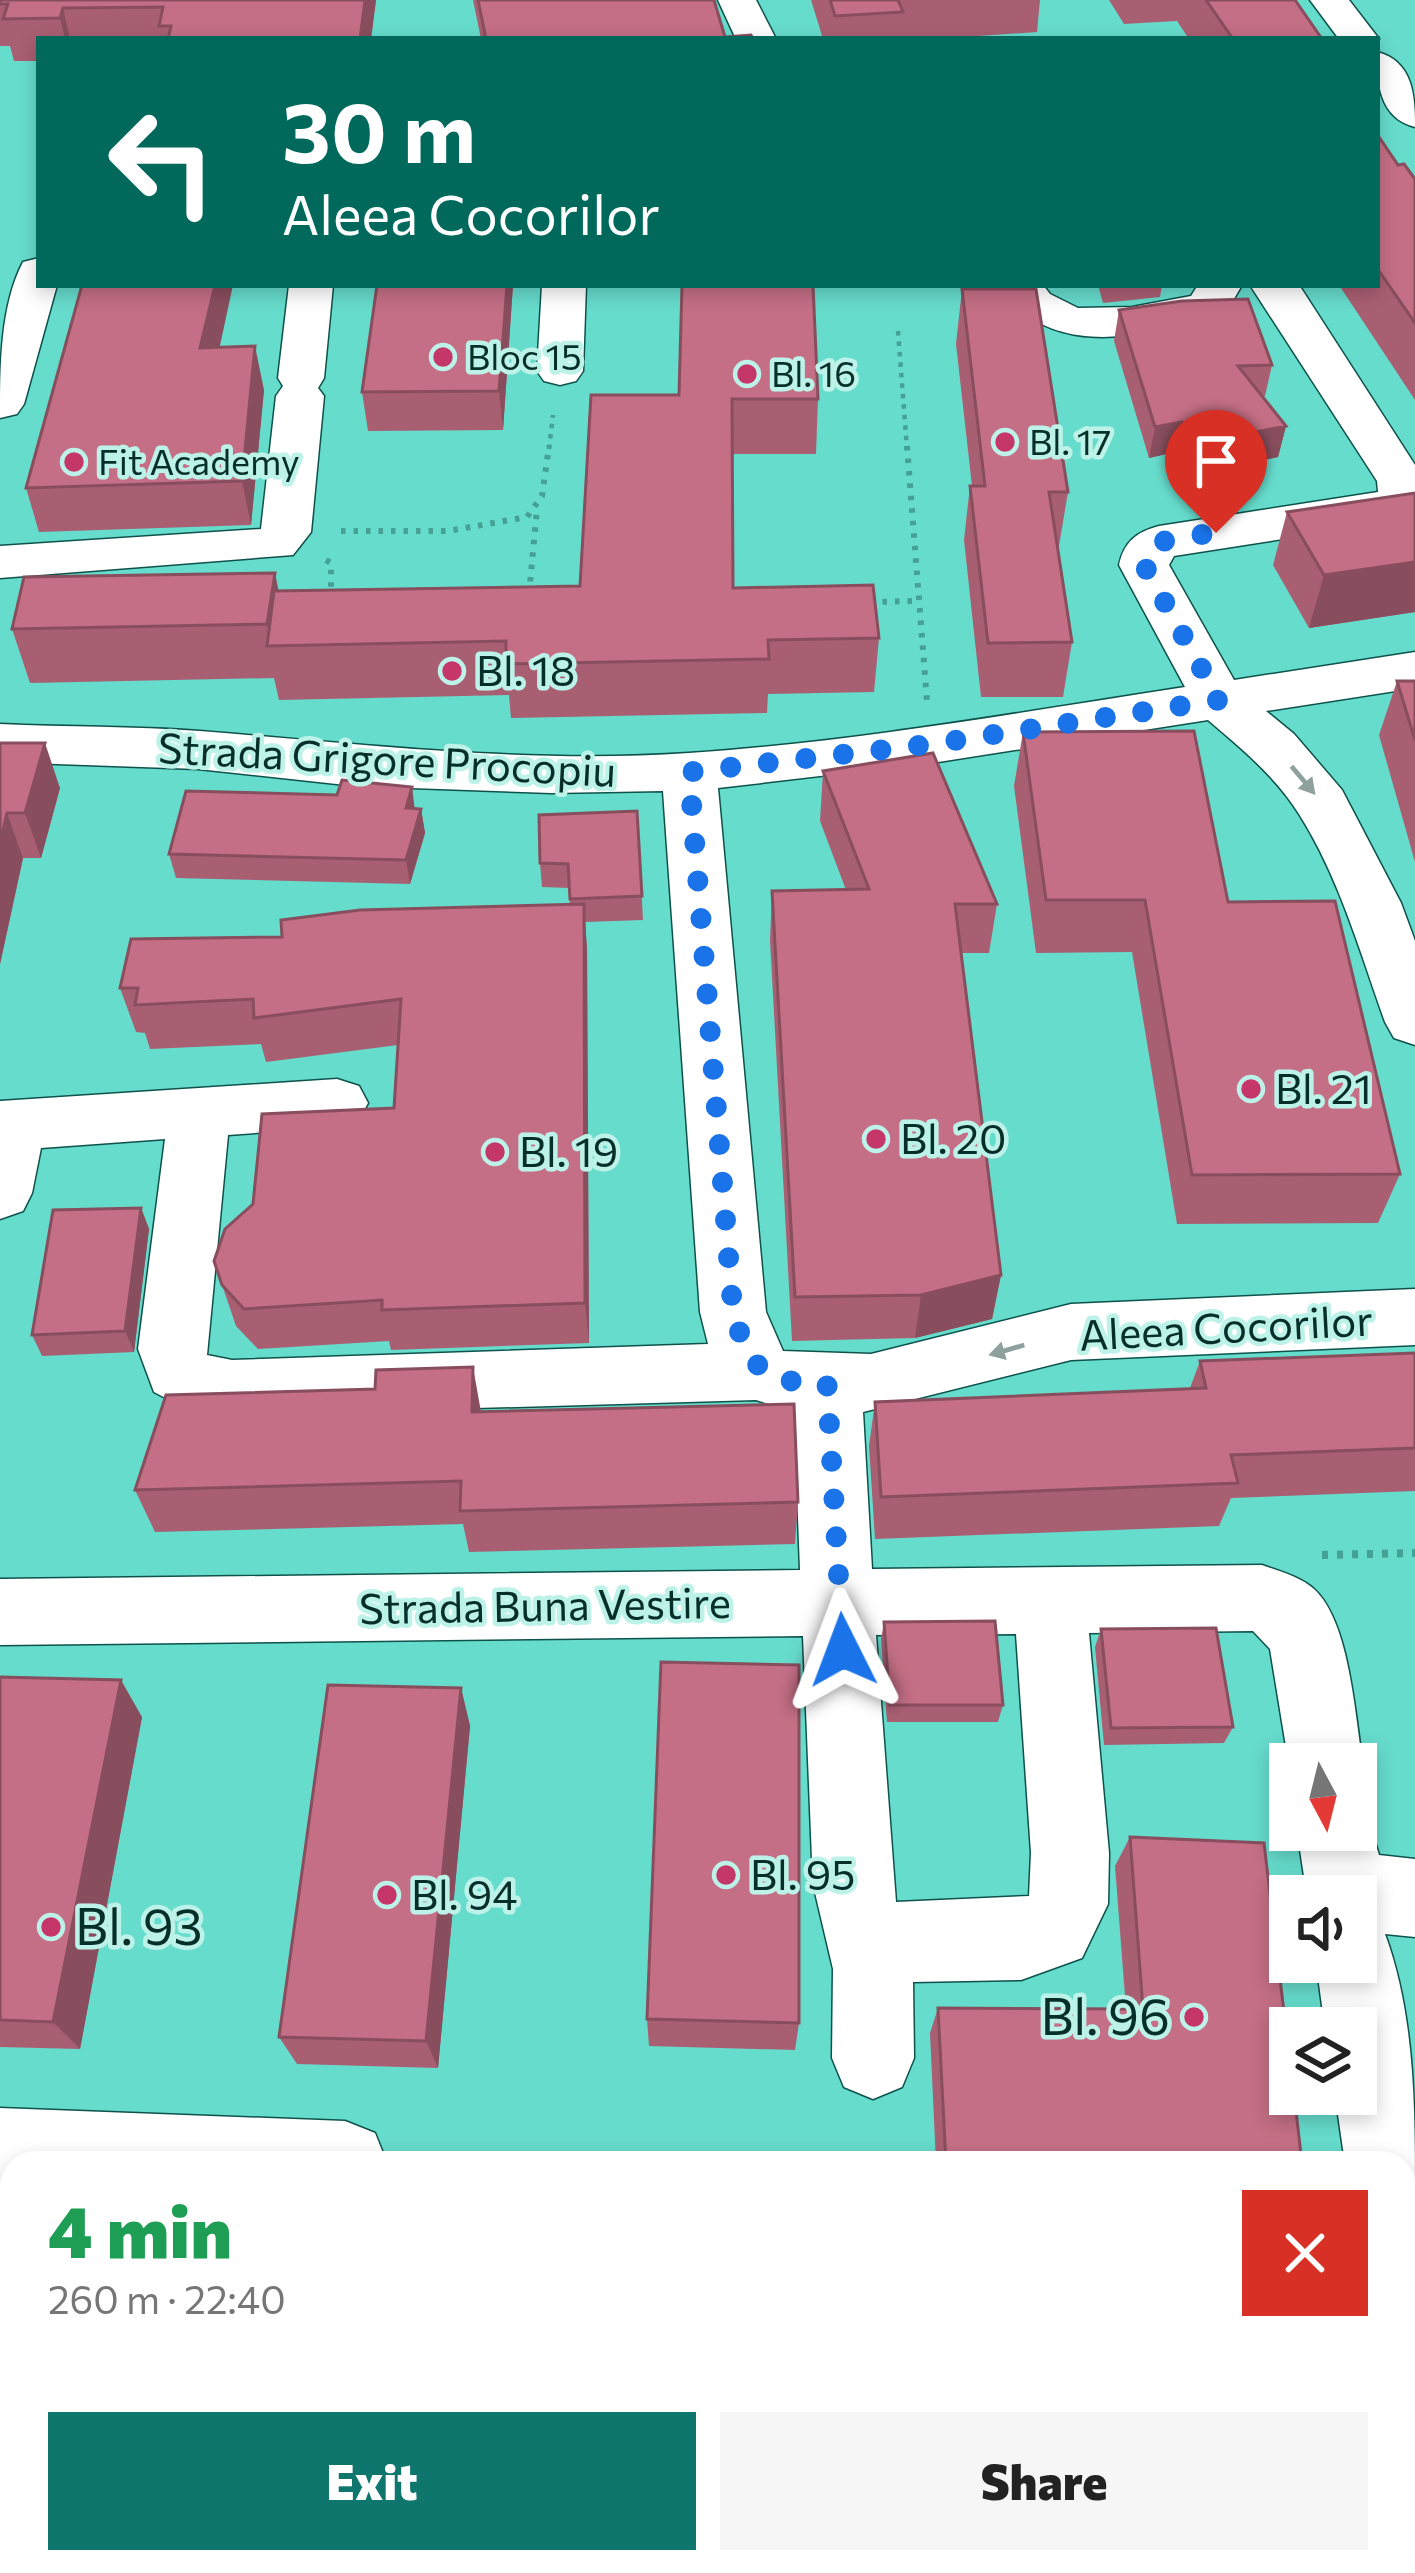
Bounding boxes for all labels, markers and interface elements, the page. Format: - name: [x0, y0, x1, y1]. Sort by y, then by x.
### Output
- text: 30 m: [282, 78, 476, 180]
- icon: left: [84, 84, 240, 240]
- text: Aleea Cocorilor: [282, 180, 660, 246]
- place label: Bloc 15: [467, 333, 582, 377]
- marker: Bloc 15: [430, 344, 456, 370]
- place label: Bl. 16: [771, 350, 856, 394]
- marker: Bl. 16: [734, 361, 760, 387]
- pin: [1165, 410, 1267, 533]
- place label: Bl. 17: [1029, 418, 1111, 462]
- icon: arrive: [1183, 428, 1249, 494]
- marker: Bl. 17: [992, 429, 1018, 455]
- place label: Fit Academy: [98, 438, 300, 482]
- marker: Fit Academy: [61, 449, 87, 475]
- place label: Bl. 18: [476, 643, 575, 695]
- marker: Bl. 18: [439, 658, 465, 684]
- street label: Strada Grigore Procopiu: [157, 720, 617, 796]
- one-way arrow: [1289, 765, 1315, 795]
- place label: Bl. 21: [1275, 1061, 1372, 1113]
- marker: Bl. 21: [1238, 1076, 1264, 1102]
- place label: Bl. 20: [900, 1111, 1006, 1163]
- place label: Bl. 19: [519, 1124, 618, 1176]
- marker: Bl. 20: [863, 1126, 889, 1152]
- marker: Bl. 19: [482, 1139, 508, 1165]
- street label: Aleea Cocorilor: [1078, 1292, 1374, 1360]
- one-way arrow: [988, 1342, 1025, 1361]
- street label: Strada Buna Vestire: [359, 1575, 731, 1633]
- position arrow: [780, 1587, 906, 1713]
- north arrow: [1269, 1743, 1377, 1851]
- map controls: [1269, 1743, 1377, 2115]
- place label: Bl. 95: [750, 1847, 855, 1899]
- marker: Bl. 95: [713, 1862, 739, 1888]
- place label: Bl. 94: [411, 1867, 517, 1919]
- button: sound: [1269, 1875, 1377, 1983]
- marker: Bl. 94: [374, 1882, 400, 1908]
- place label: Bl. 93: [75, 1893, 203, 1956]
- marker: Bl. 93: [38, 1914, 64, 1940]
- place label: Bl. 96: [1040, 1983, 1170, 2046]
- marker: Bl. 96: [1181, 2004, 1207, 2030]
- button: layers: [1269, 2007, 1377, 2115]
- text: 4 min: [48, 2185, 232, 2273]
- button: close: [1242, 2190, 1368, 2316]
- text: 260 m · 22:40: [48, 2274, 286, 2322]
- button: Exit: [48, 2412, 696, 2550]
- button: Share: [720, 2412, 1368, 2550]

